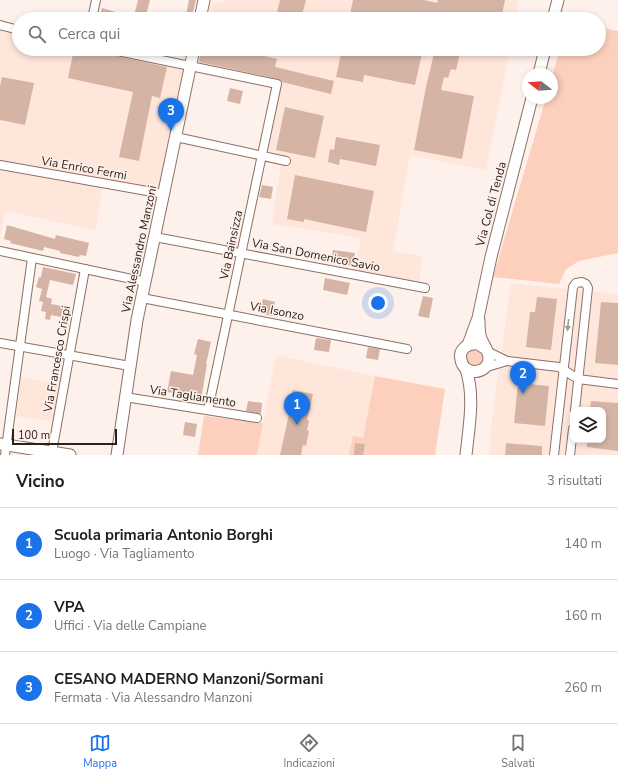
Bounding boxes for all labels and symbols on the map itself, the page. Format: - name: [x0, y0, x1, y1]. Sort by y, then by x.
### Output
- north arrow: [522, 68, 558, 104]
- pin: 3: [158, 98, 184, 131]
- street label: Via Enrico Fermi: [39, 152, 128, 183]
- street label: Via Col di Tenda: [472, 160, 510, 249]
- street label: Via Alessandro Manzoni: [117, 184, 160, 315]
- street label: Via Bainsizza: [216, 209, 246, 282]
- street label: Via San Domenico Savio: [249, 235, 382, 275]
- your location: [368, 293, 388, 313]
- street label: Via Isonzo: [248, 298, 306, 324]
- street label: Via Francesco Crispi: [40, 305, 74, 414]
- one-way arrow: [565, 319, 572, 331]
- pin: 2: [510, 361, 536, 394]
- street label: Via Tagliamento: [148, 381, 238, 411]
- pin: 1: [284, 392, 310, 425]
- scale bar: [12, 427, 117, 446]

